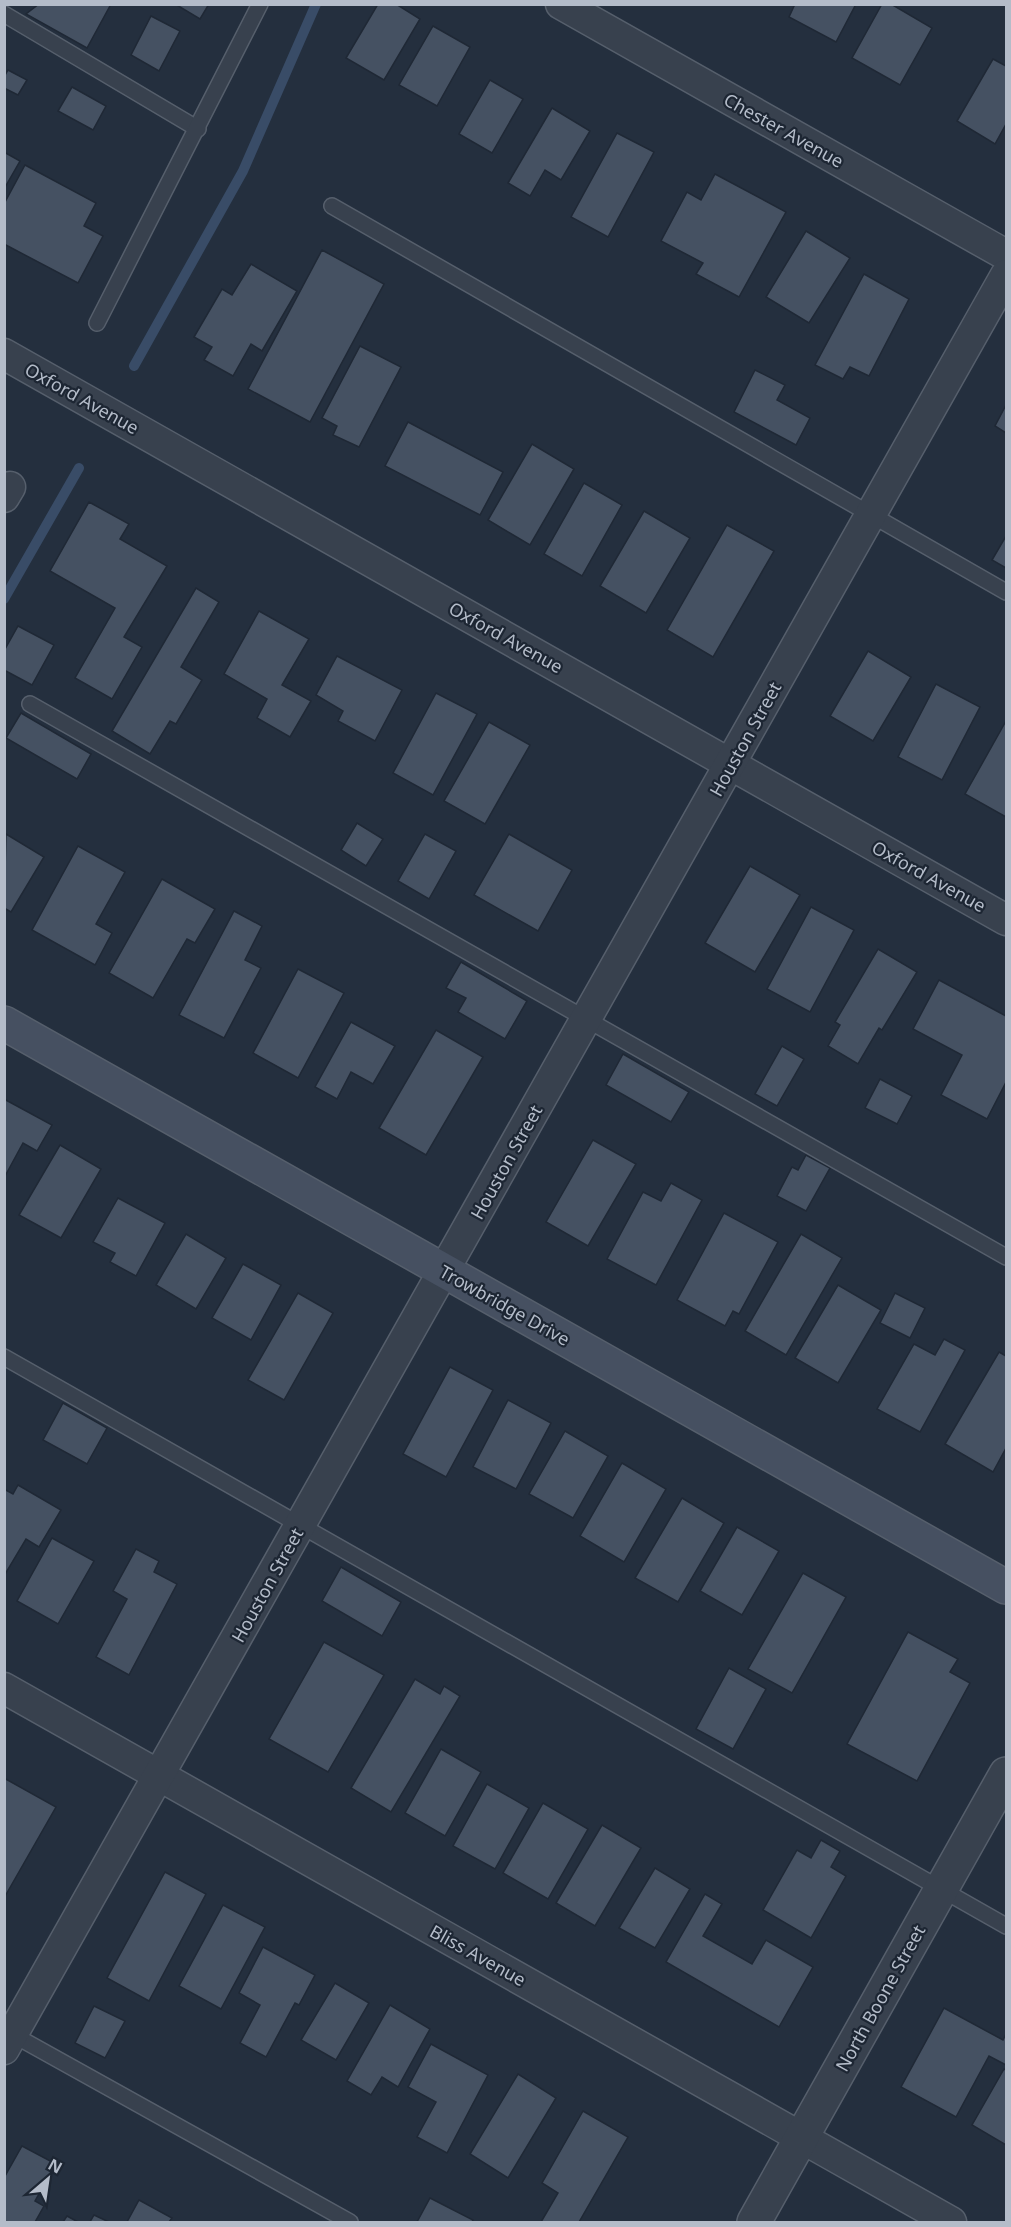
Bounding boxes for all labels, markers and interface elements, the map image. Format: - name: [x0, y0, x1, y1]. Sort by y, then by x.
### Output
- street label: Chester Avenue: [720, 87, 848, 173]
- street label: Oxford Avenue: [21, 357, 143, 439]
- street label: Oxford Avenue: [445, 596, 567, 678]
- street label: Houston Street: [704, 677, 787, 801]
- street label: Oxford Avenue: [868, 835, 990, 917]
- street label: Houston Street: [465, 1100, 548, 1224]
- street label: Trowbridge Drive: [436, 1259, 574, 1351]
- street label: Houston Street: [226, 1523, 309, 1647]
- street label: Bliss Avenue: [426, 1919, 530, 1991]
- street label: North Boone Street: [830, 1920, 930, 2076]
- north arrow: [18, 2149, 78, 2209]
- text: N: [44, 2153, 66, 2179]

